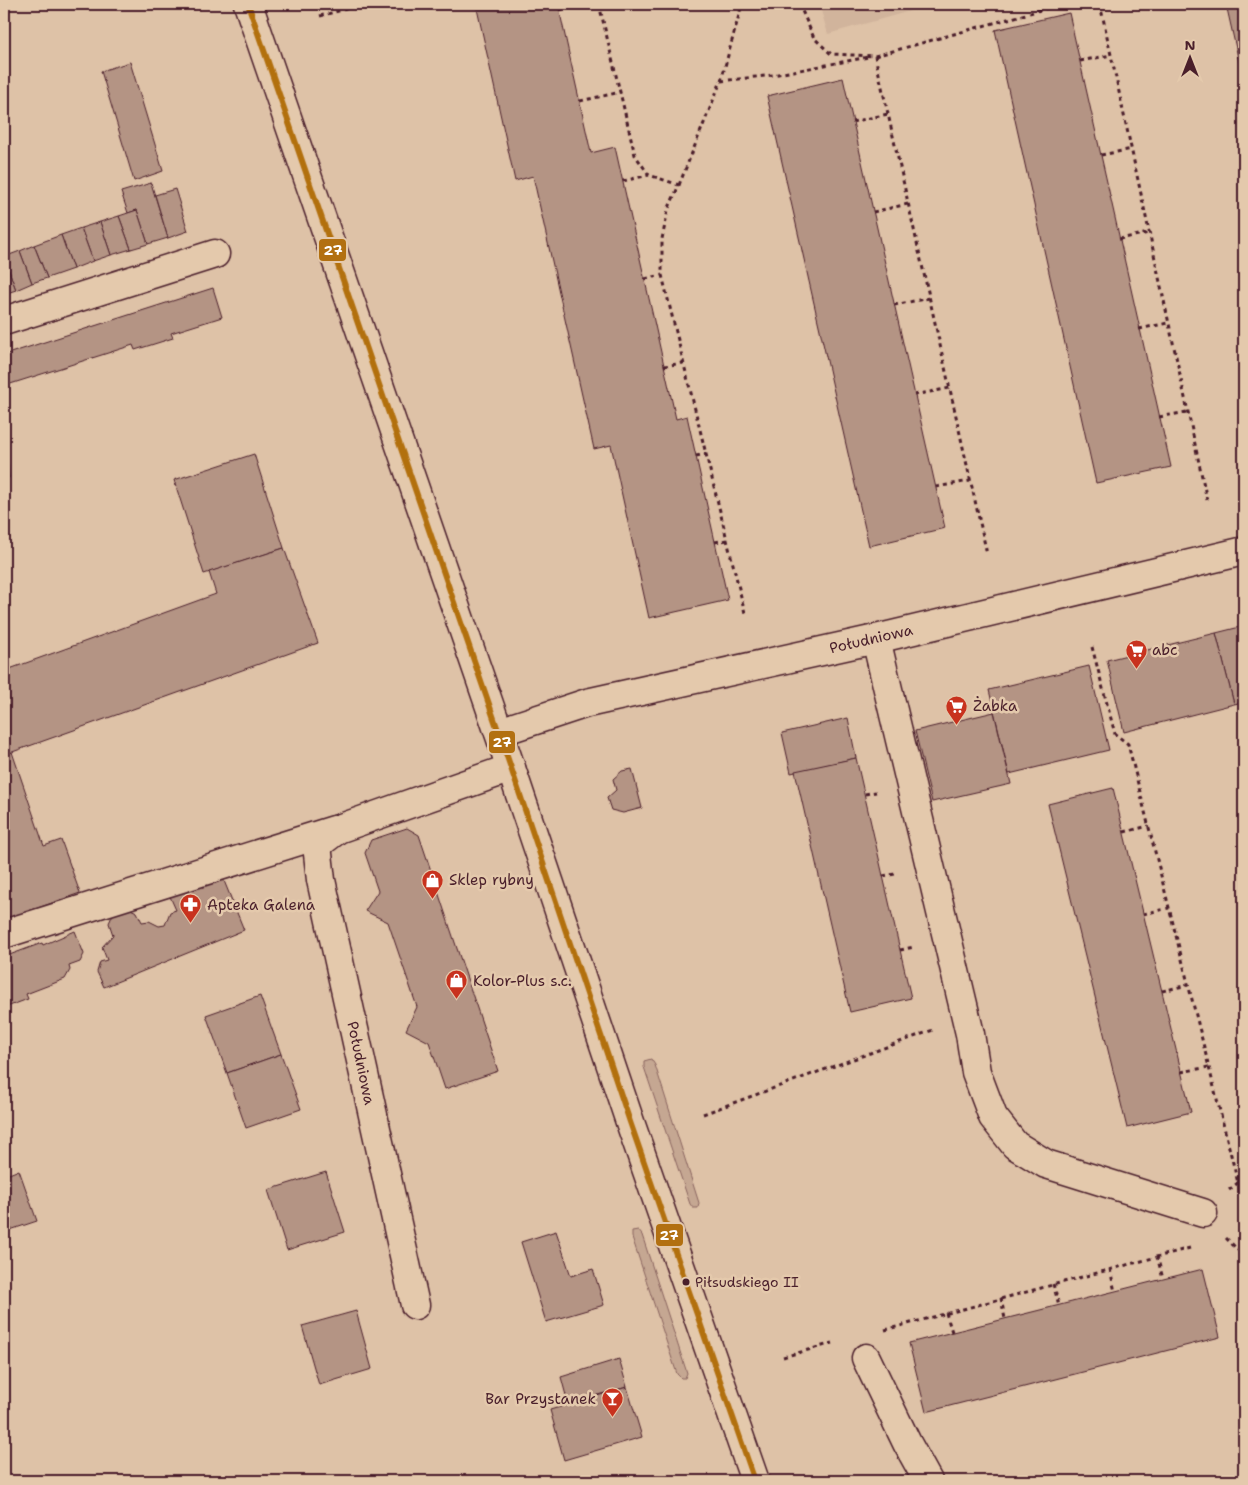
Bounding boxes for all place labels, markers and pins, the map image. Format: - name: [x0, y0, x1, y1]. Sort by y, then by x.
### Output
- supermarket icon: abc: [1124, 638, 1148, 669]
- place label: abc: [1152, 640, 1178, 660]
- supermarket icon: Żabka: [945, 694, 969, 725]
- place label: Żabka: [973, 696, 1018, 716]
- shop icon: Sklep rybny: [421, 868, 445, 899]
- place label: Sklep rybny: [449, 870, 534, 890]
- pharmacy icon: Apteka Galena: [179, 893, 203, 924]
- place label: Apteka Galena: [207, 895, 316, 915]
- shop icon: Kolor-Plus s.c.: [445, 969, 469, 1000]
- place label: Kolor-Plus s.c.: [473, 971, 572, 991]
- place label: Piłsudskiego II: [695, 1273, 799, 1291]
- marker: Piłsudskiego II: [681, 1277, 691, 1287]
- bar icon: Bar Przystanek: [600, 1387, 624, 1418]
- place label: Bar Przystanek: [485, 1389, 596, 1409]

